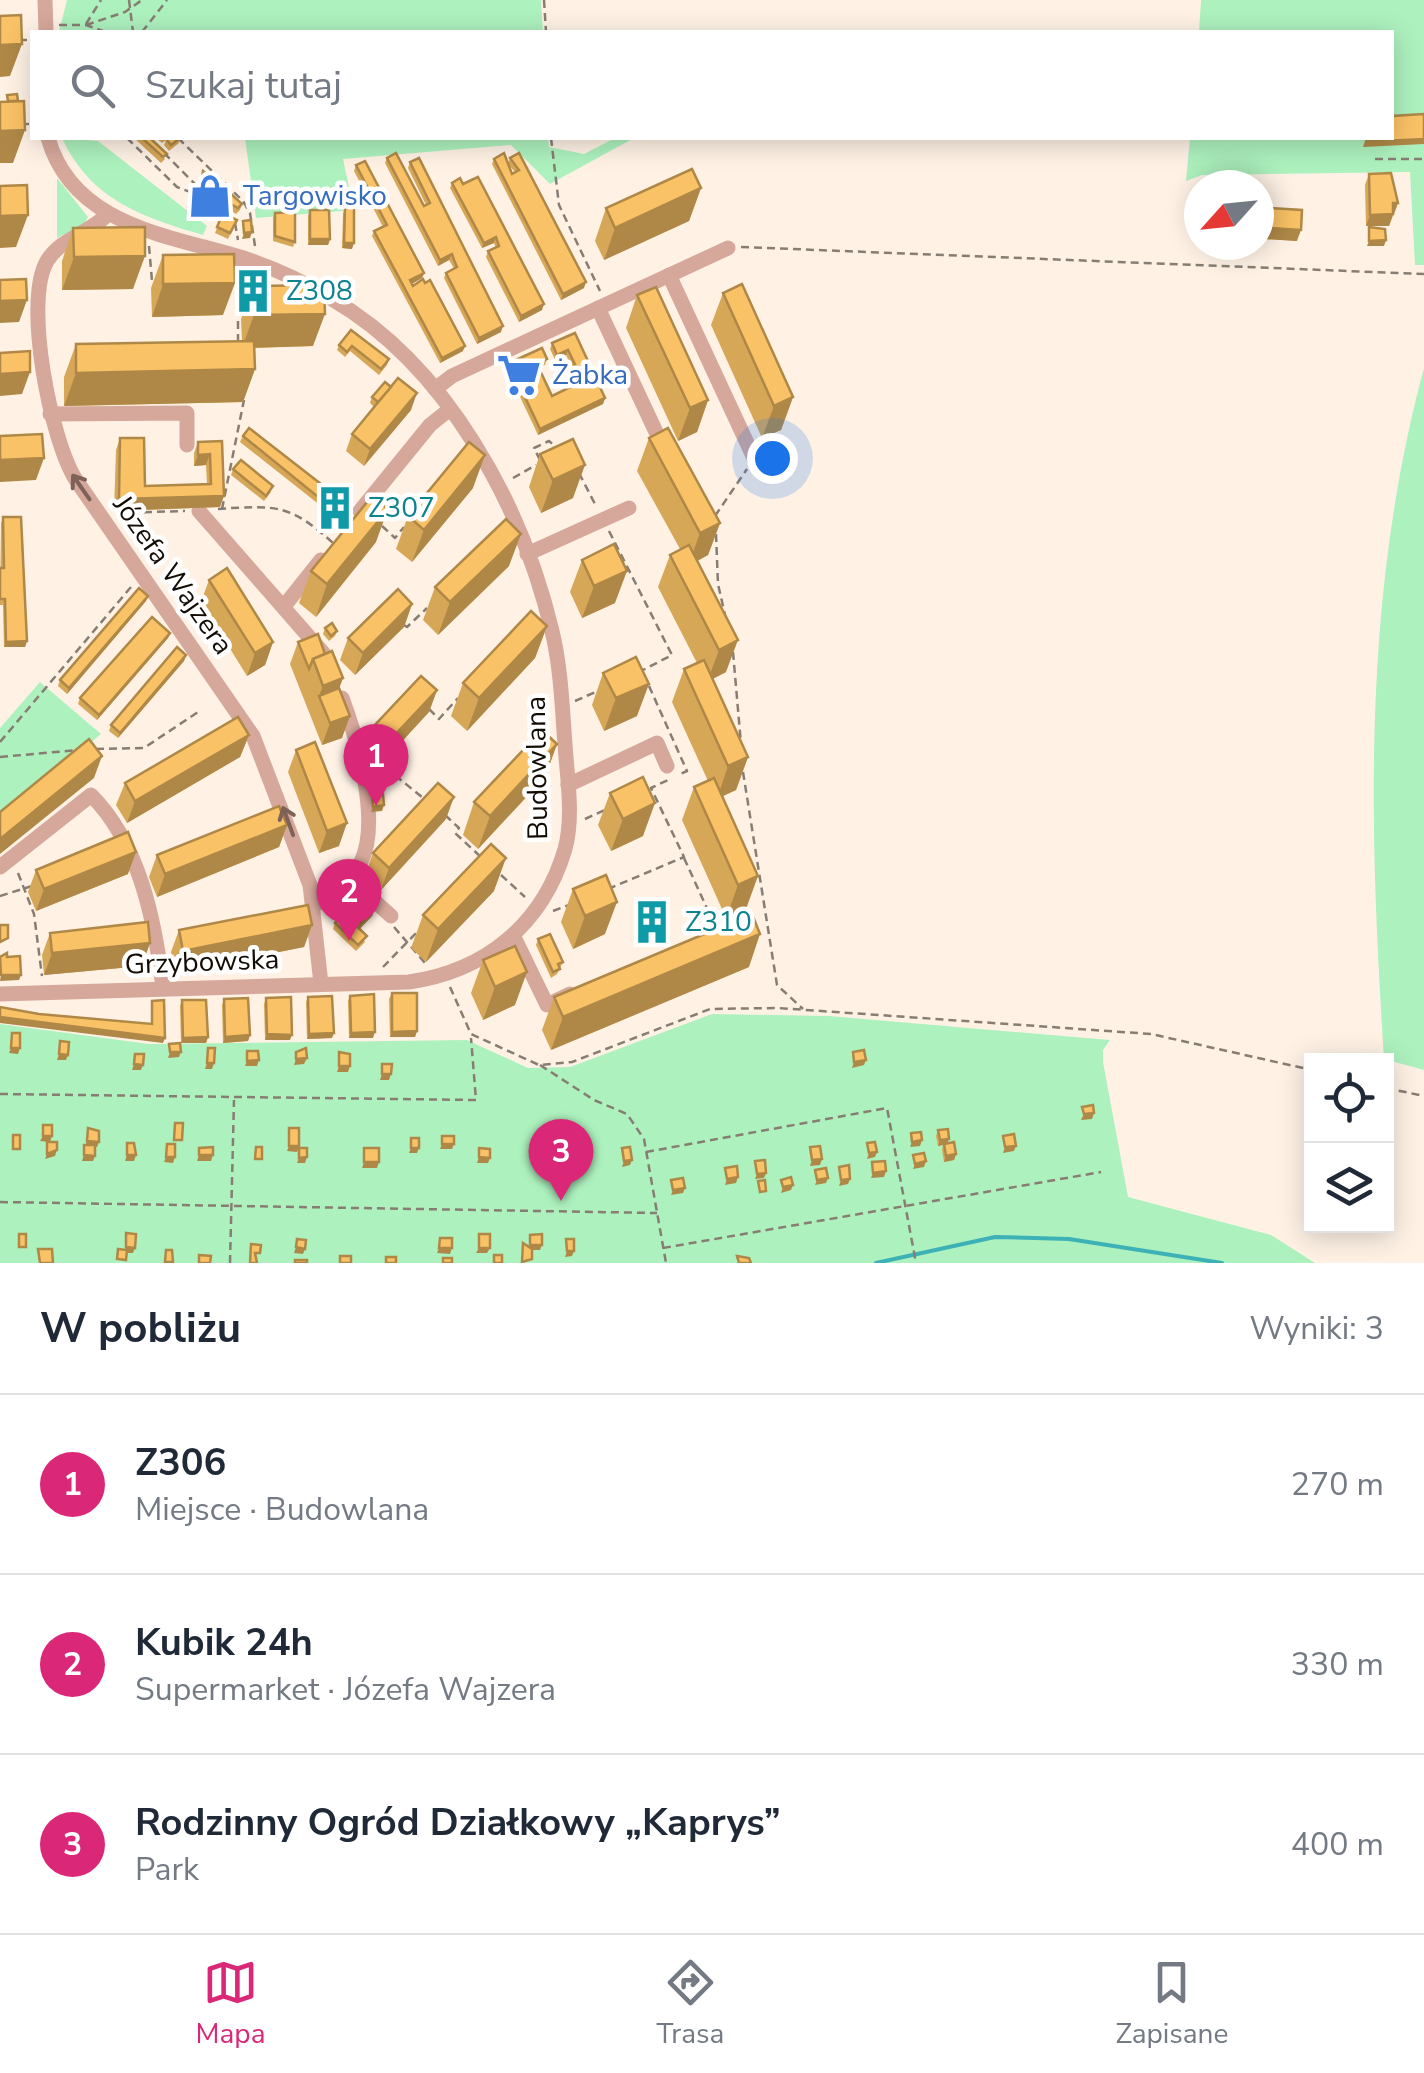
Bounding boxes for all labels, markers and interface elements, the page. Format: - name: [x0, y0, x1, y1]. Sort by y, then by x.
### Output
- search box: [30, 30, 1394, 140]
- icon: search: [65, 58, 120, 113]
- text: Szukaj tutaj: [145, 60, 342, 111]
- north arrow: [1184, 170, 1274, 260]
- shop icon: Targowisko: [186, 172, 234, 220]
- place label: Targowisko: [243, 177, 387, 215]
- building icon: Z308: [229, 267, 277, 315]
- place label: Z308: [286, 272, 353, 310]
- supermarket icon: Żabka: [495, 351, 543, 399]
- place label: Żabka: [552, 356, 628, 394]
- your location: [747, 433, 798, 484]
- one-way arrow: [71, 474, 92, 501]
- building icon: Z307: [311, 484, 359, 532]
- street label: Józefa Wajzera: [103, 487, 242, 662]
- place label: Z307: [368, 489, 435, 527]
- street label: Budowlana: [517, 696, 557, 840]
- pin: 1: [344, 724, 408, 806]
- one-way arrow: [278, 807, 296, 838]
- pin: 2: [316, 858, 382, 941]
- building icon: Z310: [628, 898, 676, 946]
- place label: Z310: [685, 903, 752, 941]
- street label: Grzybowska: [124, 940, 280, 984]
- map controls: [1304, 1053, 1394, 1233]
- button: locate: [1304, 1053, 1394, 1143]
- pin: 3: [528, 1118, 594, 1201]
- button: layers: [1304, 1143, 1394, 1233]
- text: W pobliżu: [40, 1300, 241, 1357]
- text: Wyniki: 3: [1249, 1307, 1384, 1350]
- text: Z306: [135, 1437, 226, 1488]
- text: 1: [63, 1463, 82, 1506]
- text: 270 m: [1291, 1463, 1384, 1506]
- text: Miejsce · Budowlana: [135, 1488, 429, 1531]
- text: Kubik 24h: [135, 1617, 313, 1668]
- text: 2: [63, 1643, 82, 1686]
- text: 330 m: [1291, 1643, 1384, 1686]
- text: Supermarket · Józefa Wajzera: [135, 1668, 556, 1711]
- text: Rodzinny Ogród Działkowy „Kaprys”: [135, 1797, 781, 1848]
- text: 3: [63, 1823, 82, 1866]
- text: 400 m: [1291, 1823, 1384, 1866]
- text: Park: [135, 1848, 199, 1891]
- tab: Mapa: [196, 1955, 266, 2053]
- tab: Trasa: [657, 1955, 724, 2053]
- tab: Zapisane: [1115, 1955, 1228, 2053]

